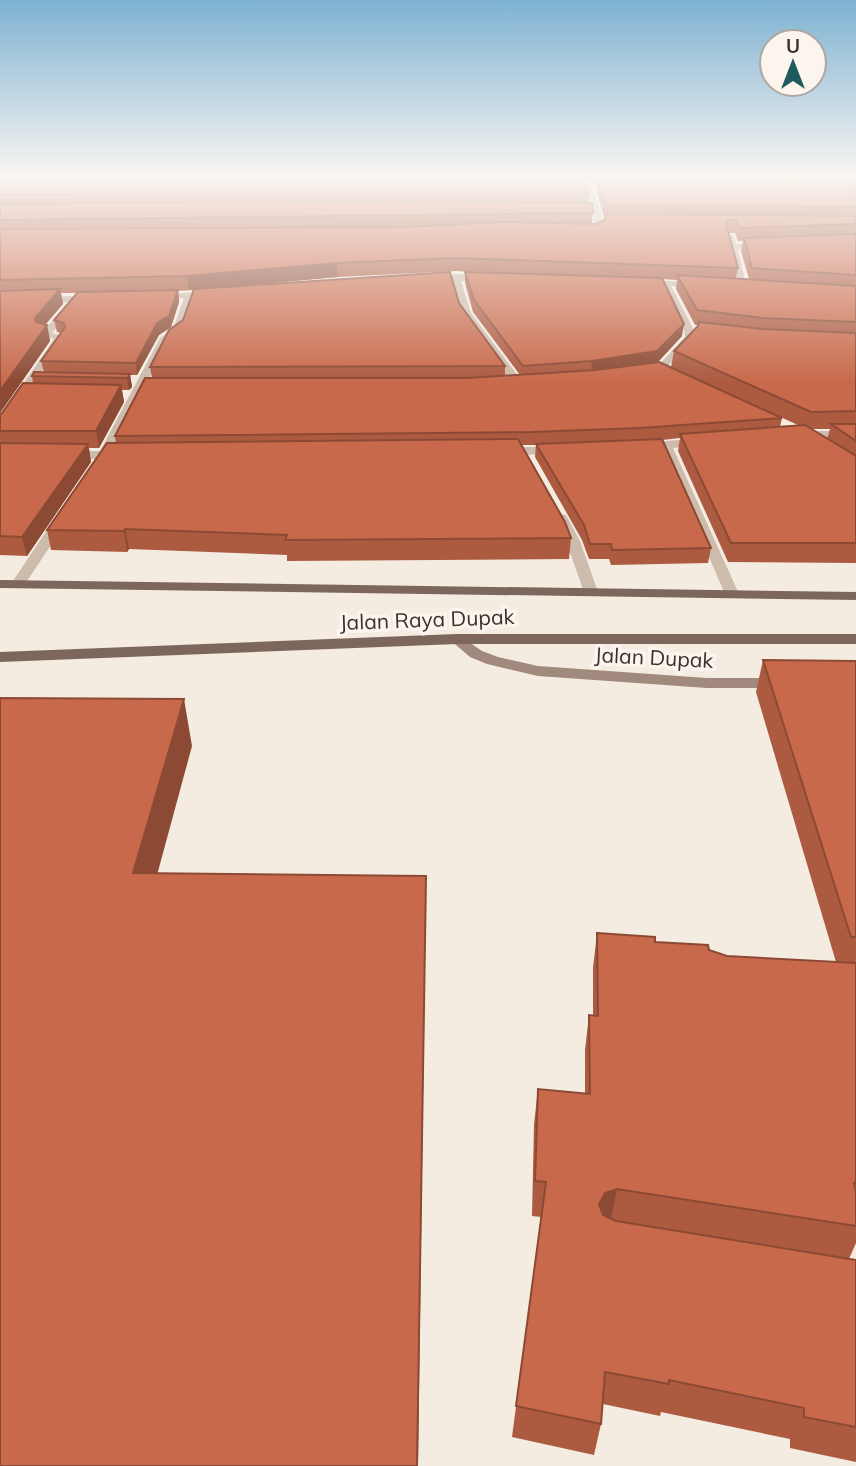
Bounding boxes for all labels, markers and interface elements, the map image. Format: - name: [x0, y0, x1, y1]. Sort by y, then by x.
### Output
- north arrow: [758, 28, 828, 98]
- text: U: [786, 34, 800, 58]
- street label: Jalan Raya Dupak: [339, 603, 515, 635]
- street label: Jalan Dupak: [594, 641, 714, 673]

